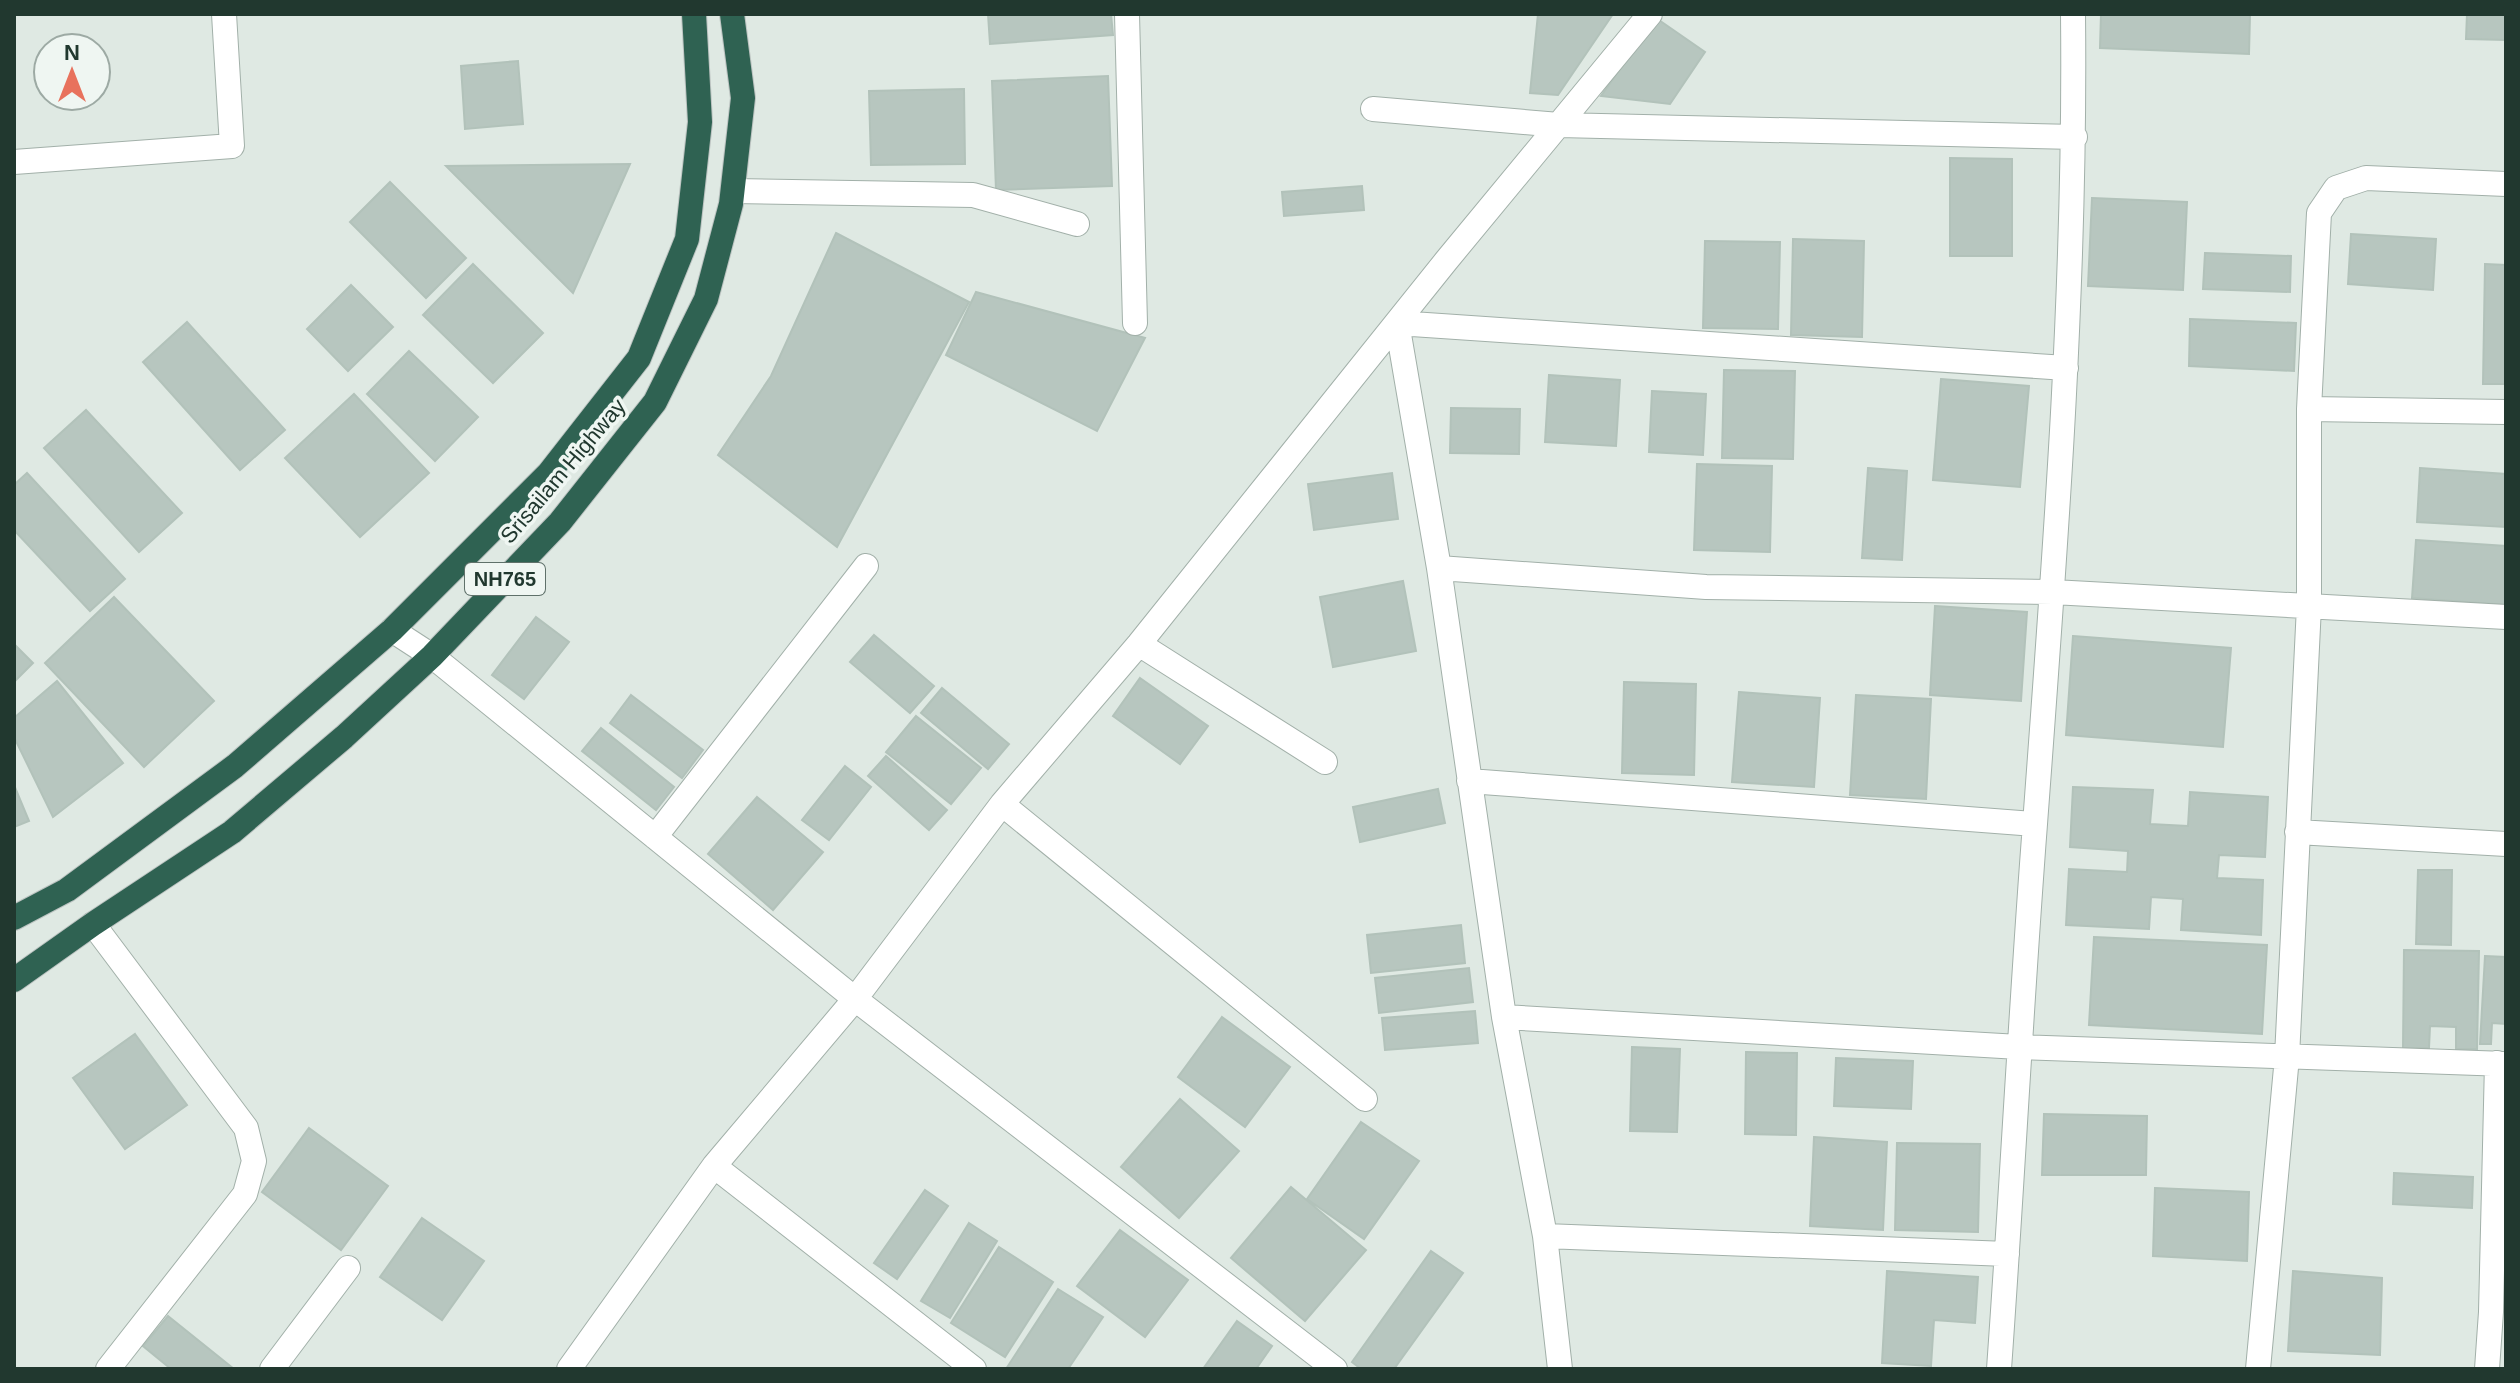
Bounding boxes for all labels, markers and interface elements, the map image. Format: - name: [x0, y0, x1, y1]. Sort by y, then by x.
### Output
- north arrow: [32, 32, 112, 112]
- text: N: [64, 40, 80, 65]
- street label: Srisailam Highway: [495, 394, 631, 548]
- road number: NH765: [465, 563, 545, 595]

